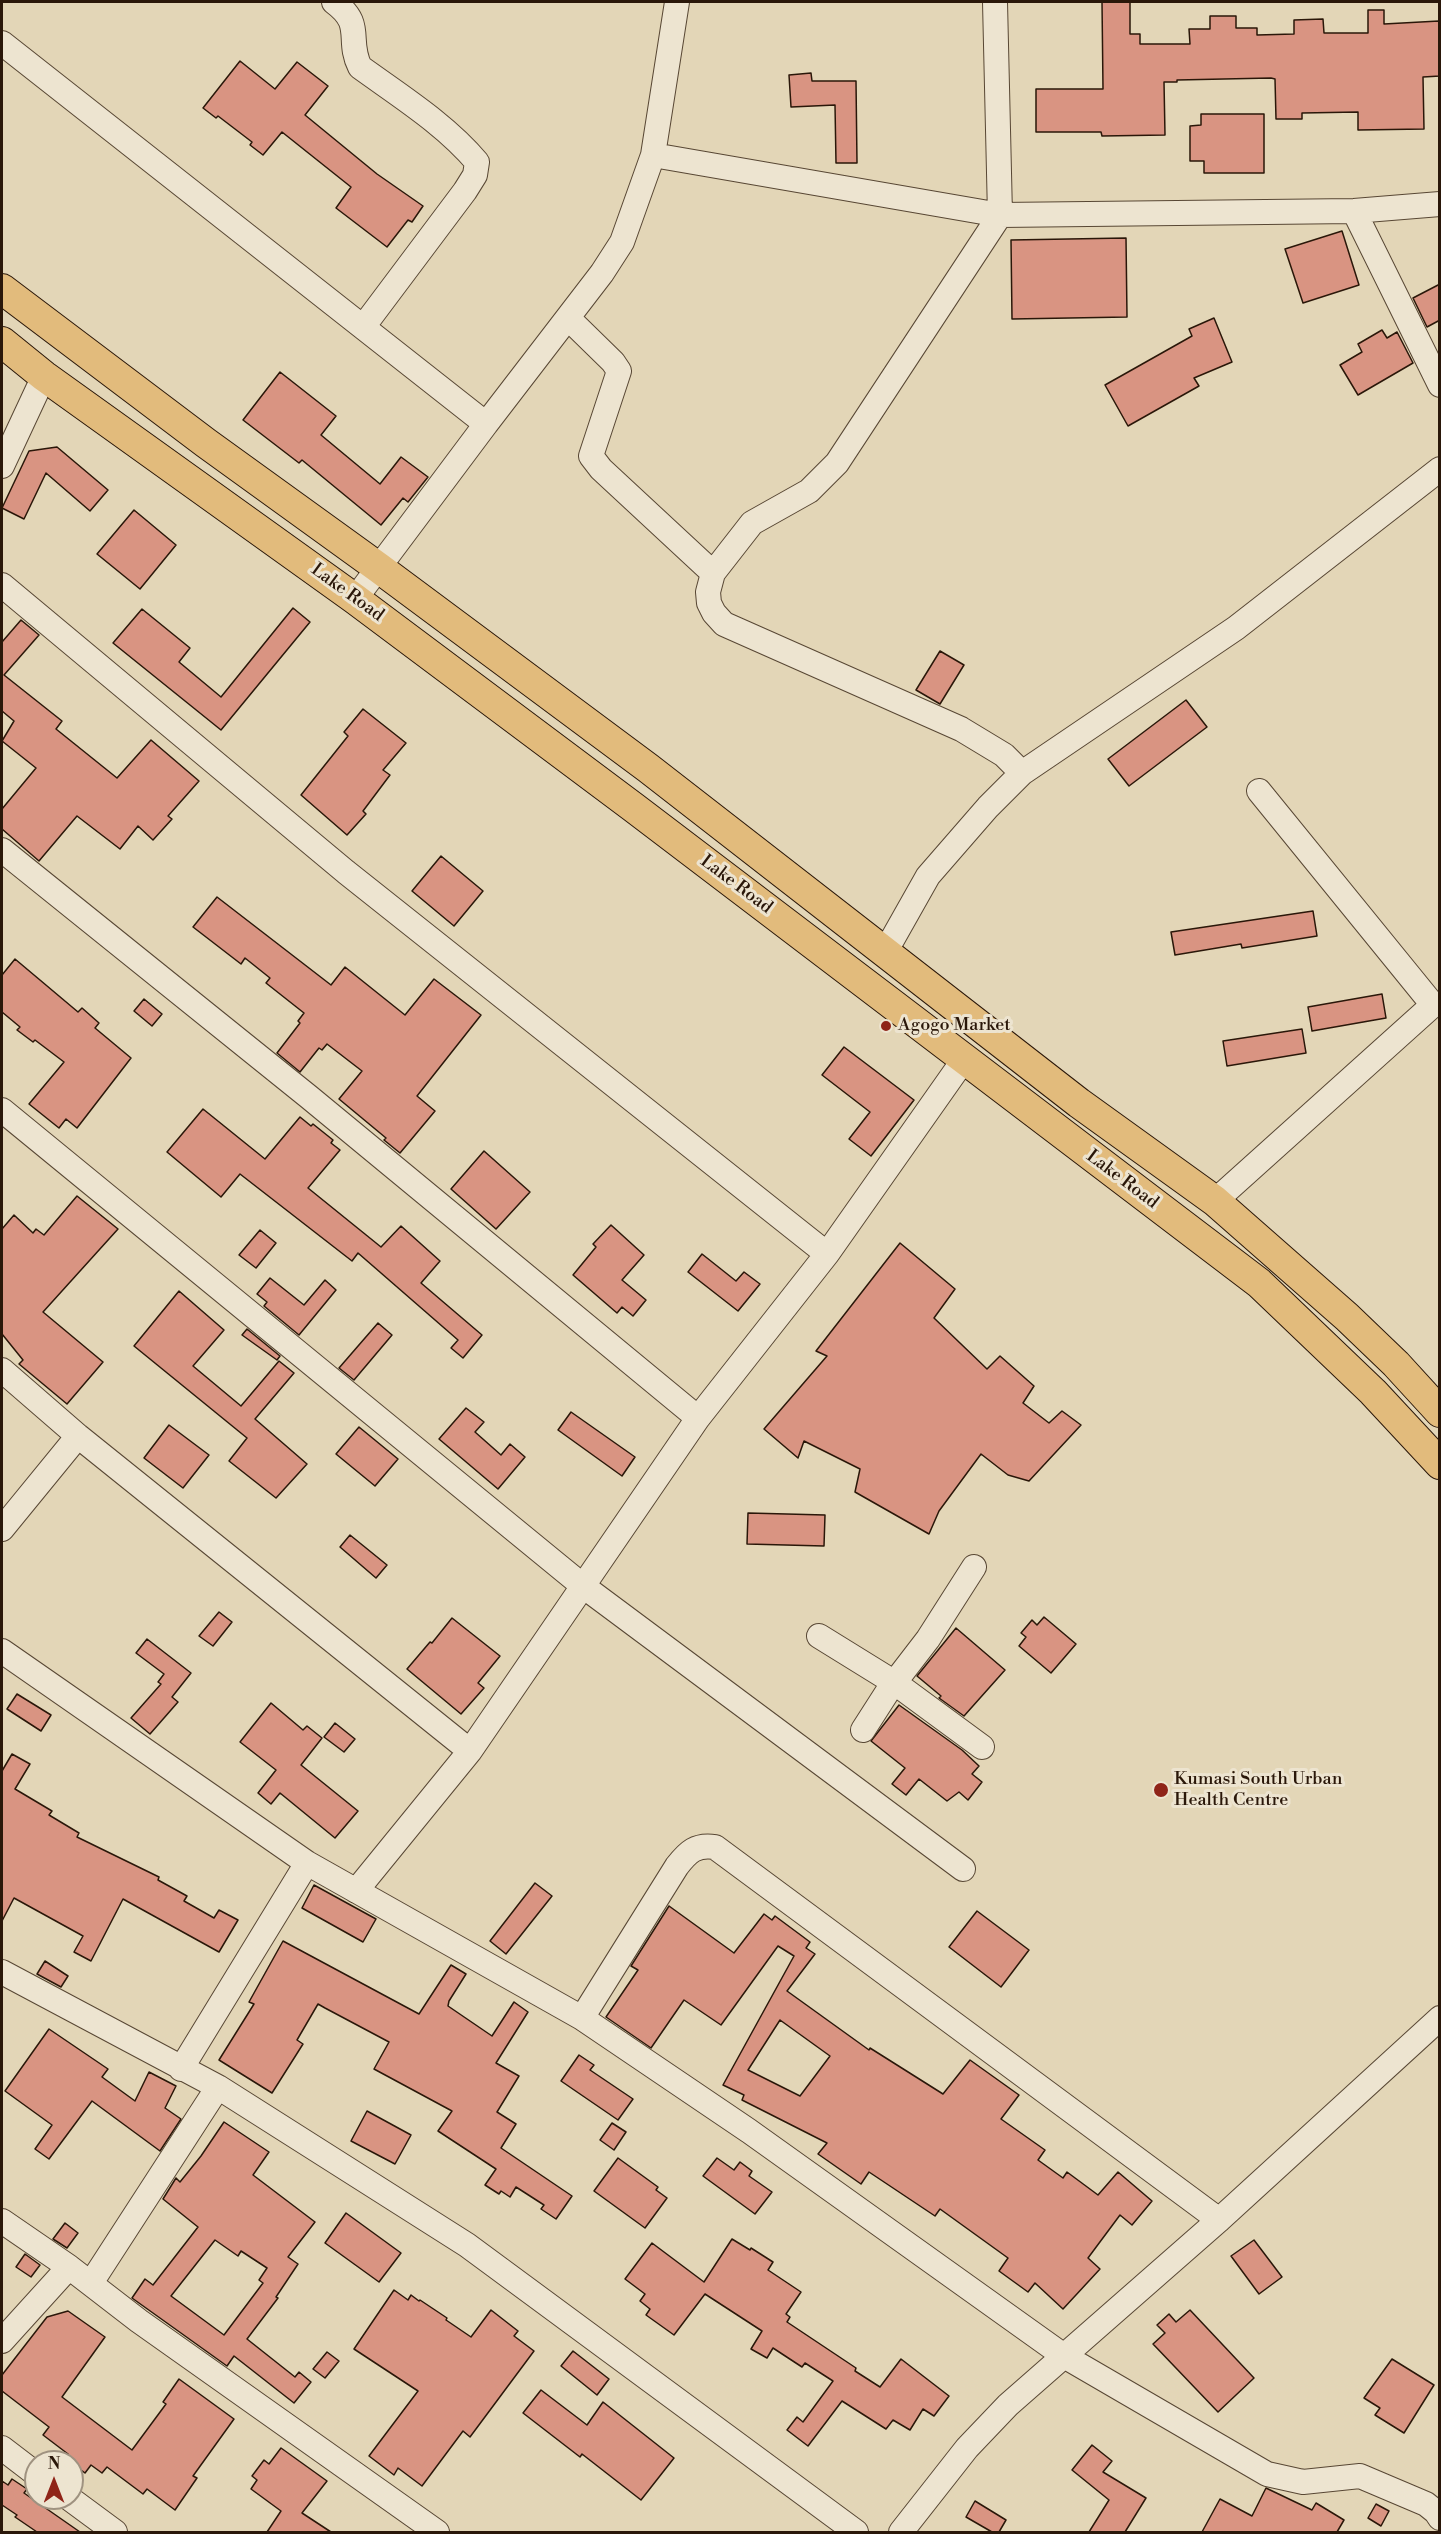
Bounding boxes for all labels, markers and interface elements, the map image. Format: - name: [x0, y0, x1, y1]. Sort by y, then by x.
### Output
- street label: Lake Road: [306, 559, 388, 627]
- street label: Lake Road: [696, 851, 776, 919]
- place label: Agogo Market: [898, 1015, 1011, 1037]
- marker: Agogo Market: [879, 1019, 893, 1033]
- street label: Lake Road: [1082, 1146, 1162, 1214]
- place label: Kumasi South Urban Health Centre: [1174, 1769, 1342, 1812]
- marker: Kumasi South Urban Health Centre: [1152, 1781, 1170, 1799]
- north arrow: [24, 2450, 84, 2510]
- text: N: [48, 2454, 60, 2474]

